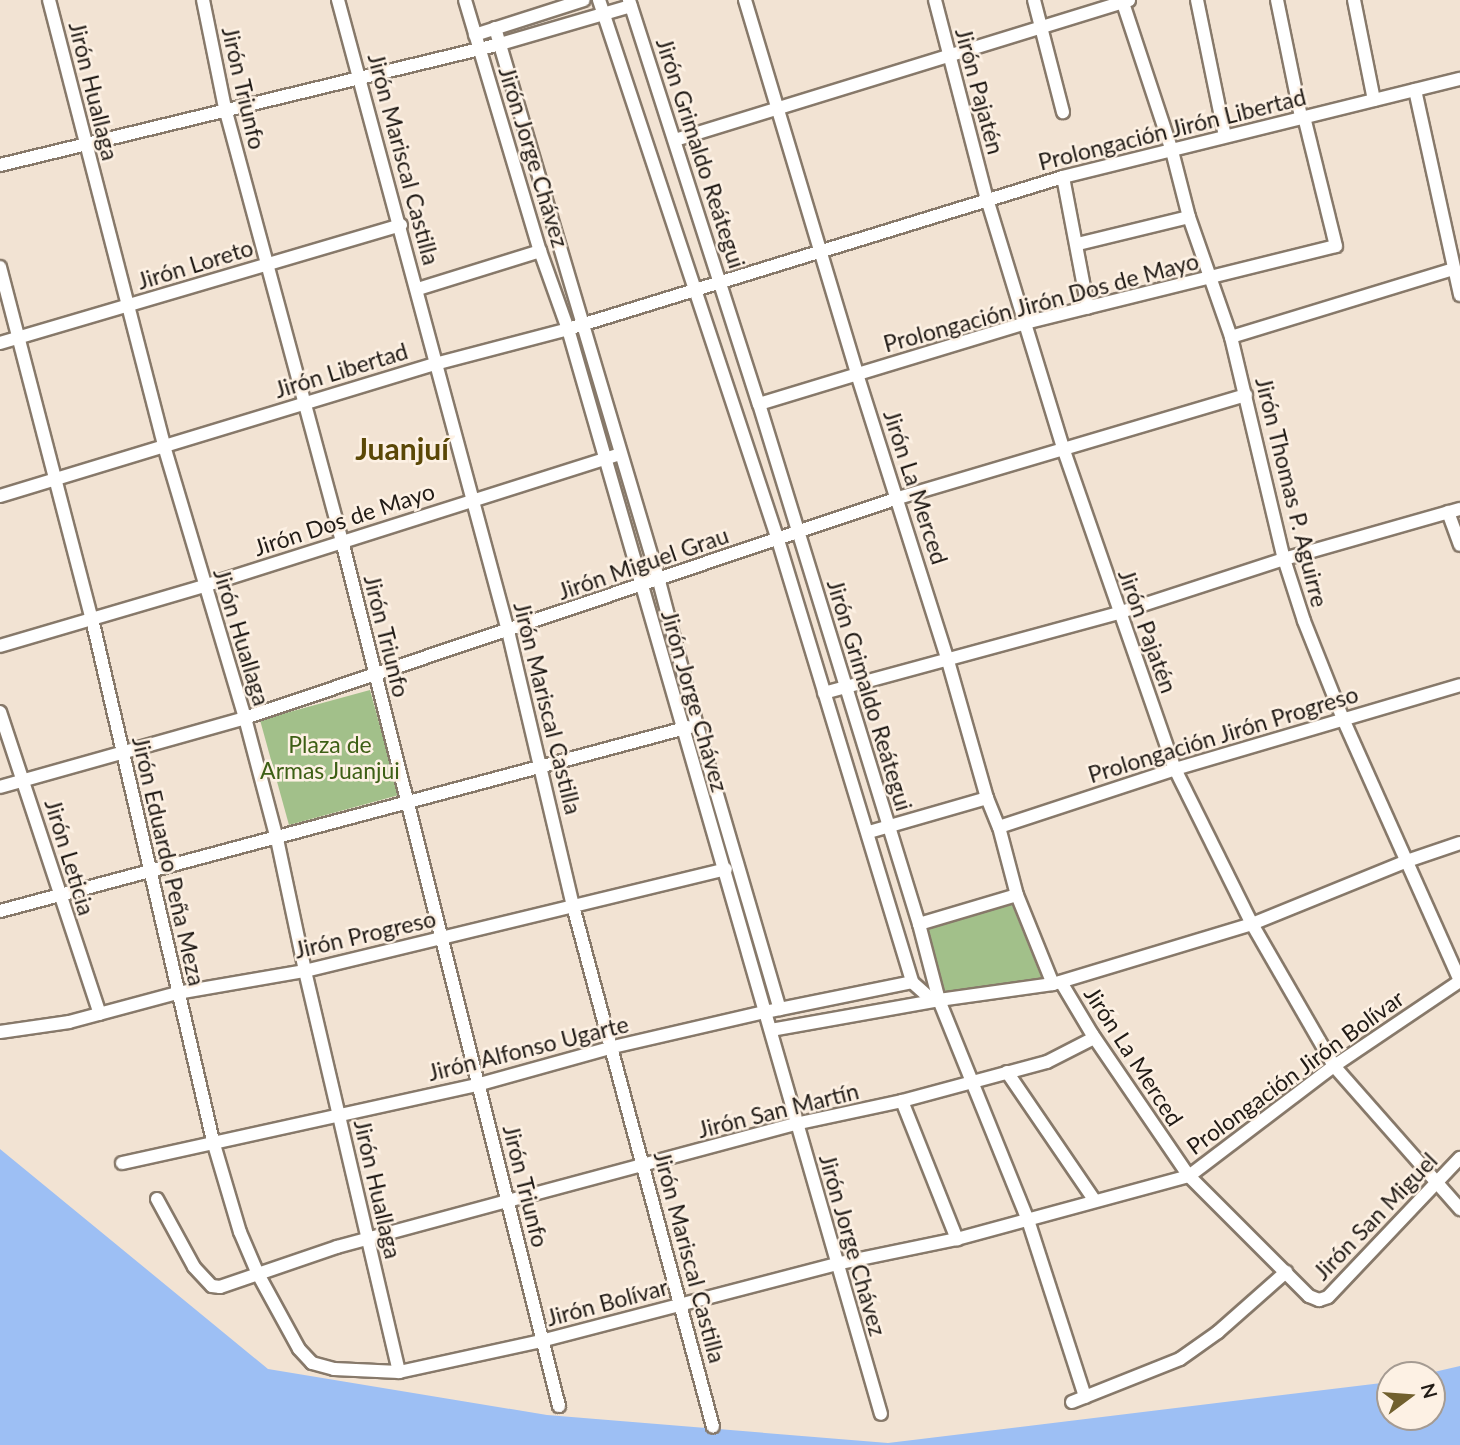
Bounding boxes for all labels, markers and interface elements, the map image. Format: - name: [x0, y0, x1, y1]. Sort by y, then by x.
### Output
- street label: Jirón Huallaga: [63, 19, 125, 163]
- street label: Jirón Triunfo: [216, 24, 272, 152]
- street label: Jirón Pajatén: [950, 25, 1010, 157]
- street label: Jirón Grimaldo Reátegui: [651, 34, 751, 272]
- street label: Jirón Mariscal Castilla: [362, 50, 446, 268]
- street label: Jirón Jorge Chávez: [493, 63, 575, 251]
- street label: Prolongación Jirón Libertad: [1035, 82, 1309, 176]
- street label: Jirón Loreto: [134, 233, 256, 295]
- street label: Prolongación Jirón Dos de Mayo: [880, 246, 1202, 358]
- street label: Jirón Libertad: [271, 337, 411, 403]
- street label: Jirón Thomas P. Aguirre: [1250, 374, 1334, 610]
- street label: Jirón La Merced: [878, 406, 954, 568]
- district label: Juanjuí: [355, 430, 449, 466]
- street label: Jirón Dos de Mayo: [250, 477, 438, 561]
- street label: Jirón Miguel Grau: [554, 521, 732, 605]
- street label: Jirón Huallaga: [208, 565, 276, 709]
- street label: Jirón Pajatén: [1113, 565, 1183, 697]
- street label: Jirón Triunfo: [358, 572, 416, 700]
- street label: Jirón Grimaldo Reátegui: [822, 576, 918, 814]
- street label: Jirón Mariscal Castilla: [508, 599, 588, 817]
- street label: Jirón Jorge Chávez: [656, 607, 734, 795]
- street label: Prolongación Jirón Progreso: [1084, 680, 1362, 788]
- park label: Plaza de Armas Juanjui: [260, 730, 400, 784]
- street label: Jirón Eduardo Peña Meza: [127, 734, 211, 988]
- street label: Jirón Leticia: [39, 796, 101, 918]
- street label: Jirón Progreso: [292, 904, 438, 964]
- street label: Jirón La Merced: [1079, 981, 1189, 1131]
- street label: Prolongación Jirón Bolívar: [1181, 984, 1409, 1160]
- street label: Jirón Alfonso Ugarte: [424, 1010, 632, 1086]
- street label: Jirón San Martín: [695, 1077, 861, 1143]
- street label: Jirón Huallaga: [349, 1117, 407, 1261]
- street label: Jirón Triunfo: [497, 1122, 555, 1250]
- street label: Jirón San Miguel: [1307, 1147, 1443, 1285]
- street label: Jirón Mariscal Castilla: [648, 1148, 732, 1366]
- street label: Jirón Jorge Chávez: [814, 1151, 892, 1339]
- street label: Jirón Bolívar: [543, 1273, 671, 1331]
- north arrow: [1376, 1361, 1446, 1431]
- text: N: [1417, 1380, 1443, 1401]

